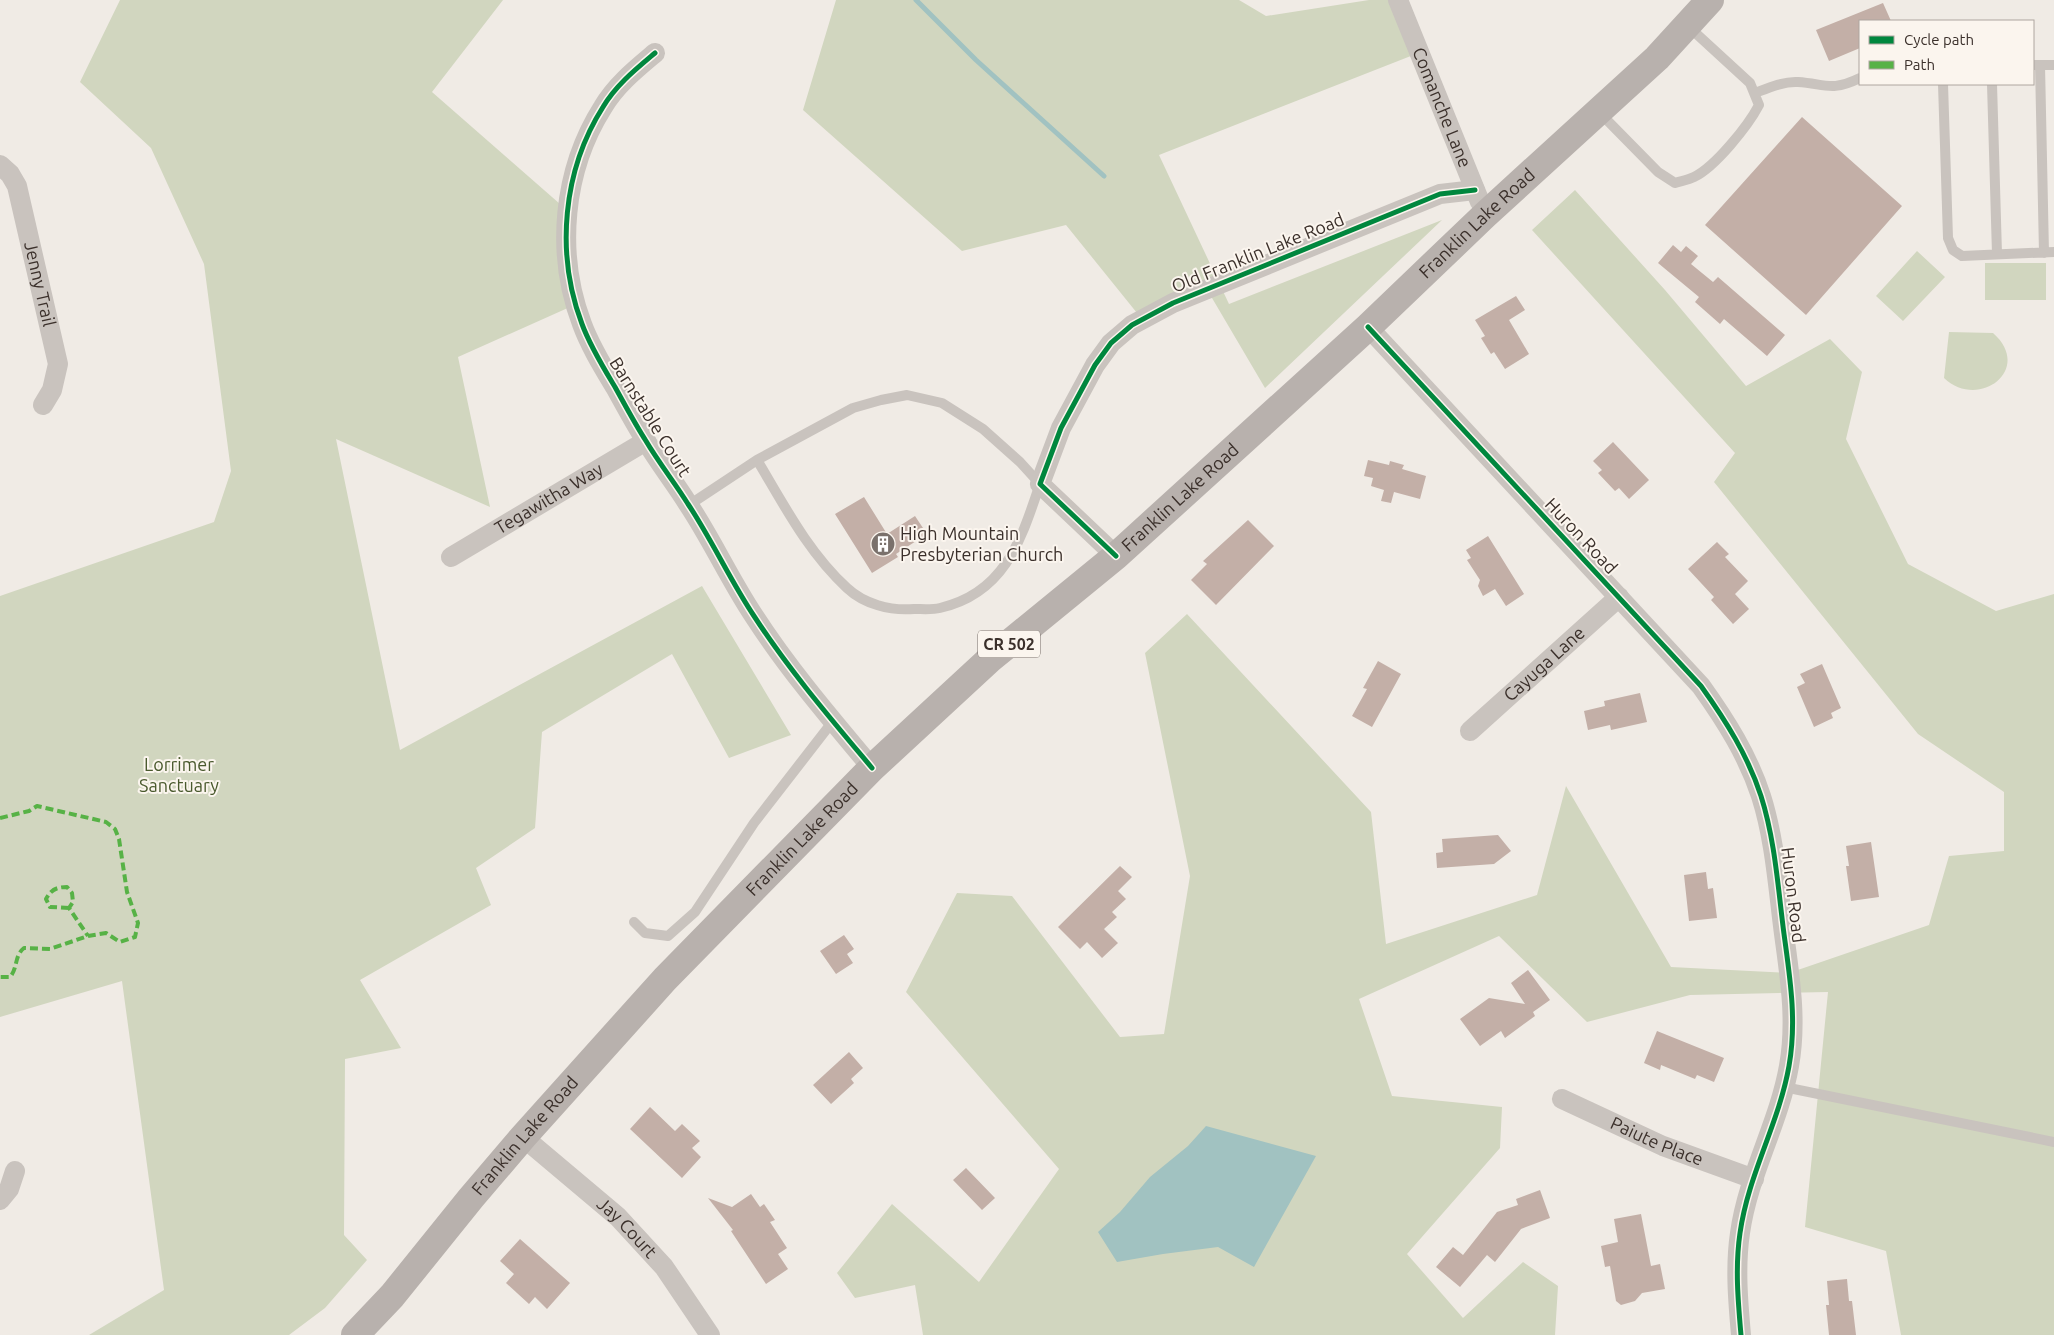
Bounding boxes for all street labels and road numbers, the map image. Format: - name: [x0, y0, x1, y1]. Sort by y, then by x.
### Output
- street label: Comanche Lane: [1409, 44, 1476, 170]
- street label: Franklin Lake Road: [1414, 164, 1538, 282]
- street label: Old Franklin Lake Road: [1168, 208, 1347, 296]
- street label: Jenny Trail: [21, 239, 60, 329]
- street label: Barnstable Court: [606, 353, 696, 480]
- street label: Franklin Lake Road: [1117, 439, 1242, 555]
- street label: Tegawitha Way: [491, 458, 606, 538]
- street label: Huron Road: [1542, 493, 1622, 577]
- street label: Cayuga Lane: [1499, 622, 1588, 705]
- road number: CR 502: [978, 630, 1040, 658]
- street label: Franklin Lake Road: [741, 778, 861, 899]
- street label: Huron Road: [1778, 846, 1810, 944]
- street label: Franklin Lake Road: [467, 1072, 582, 1199]
- street label: Paiute Place: [1608, 1112, 1706, 1169]
- street label: Jay Court: [593, 1193, 661, 1261]

